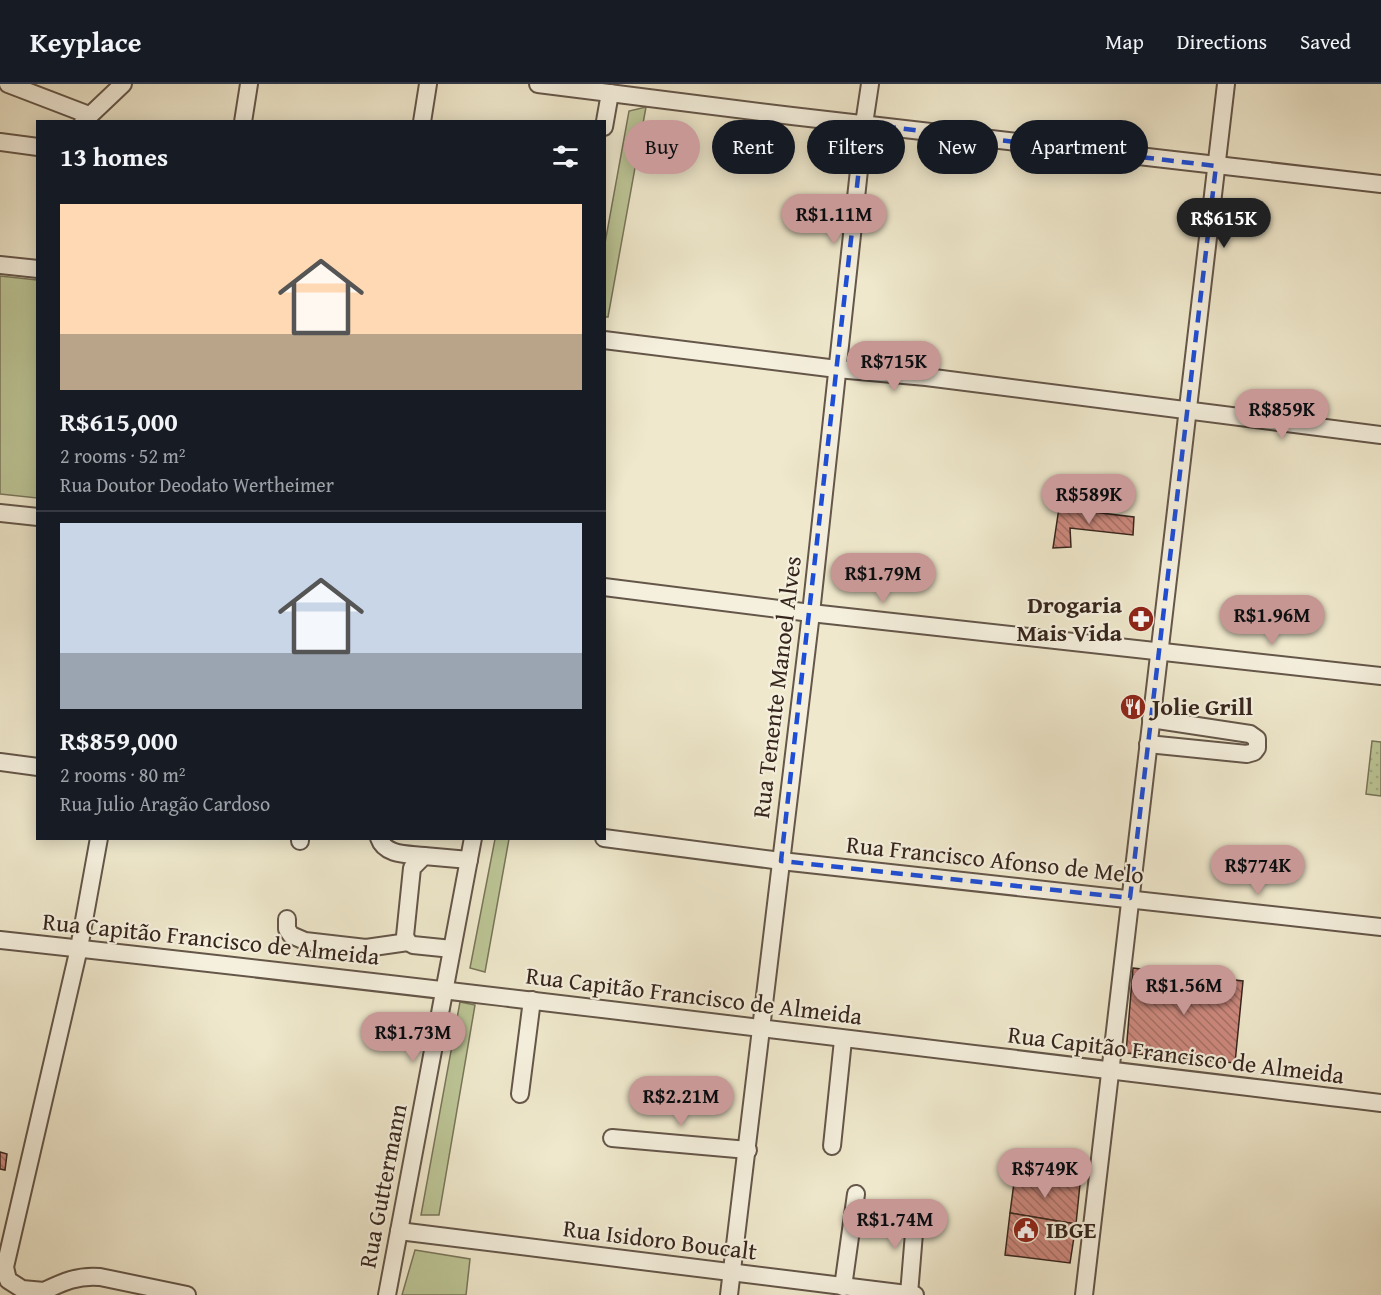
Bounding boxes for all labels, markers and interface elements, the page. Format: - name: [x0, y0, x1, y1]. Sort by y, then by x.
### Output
- text: Keyplace: [30, 21, 141, 62]
- text: Map: [1105, 26, 1144, 57]
- text: Directions: [1177, 26, 1267, 57]
- text: Saved: [1300, 26, 1351, 57]
- chip: Buy: [624, 120, 700, 174]
- chip: Rent: [712, 120, 795, 174]
- chip: Filters: [807, 120, 905, 174]
- chip: New: [917, 120, 998, 174]
- chip: Apartment: [1010, 120, 1148, 174]
- text: 13 homes: [60, 137, 168, 176]
- icon: filters: [549, 140, 582, 173]
- pin: R$1.11M: [779, 194, 889, 245]
- pin: R$615K: [1175, 198, 1273, 249]
- text: R$1.11M: [796, 199, 872, 228]
- text: R$615K: [1191, 203, 1257, 232]
- icon: home: [267, 243, 375, 351]
- pin: R$715K: [845, 341, 943, 392]
- text: R$715K: [861, 346, 927, 375]
- pin: R$859K: [1233, 389, 1331, 440]
- text: R$859K: [1249, 394, 1315, 423]
- text: R$615,000: [60, 402, 178, 441]
- text: 2 rooms · 52 m²: [60, 441, 186, 470]
- text: Rua Doutor Deodato Wertheimer: [60, 470, 334, 499]
- pin: R$589K: [1040, 474, 1138, 525]
- text: R$589K: [1056, 479, 1122, 508]
- pin: R$1.79M: [828, 553, 938, 604]
- street label: Rua Tenente Manoel Alves: [743, 554, 810, 820]
- text: R$1.79M: [845, 558, 921, 587]
- icon: home: [267, 562, 375, 670]
- place label: Drogaria Mais Vida: [1016, 587, 1123, 650]
- pin: R$1.96M: [1217, 595, 1327, 646]
- text: R$1.96M: [1234, 600, 1310, 629]
- pharmacy icon: Drogaria Mais Vida: [1126, 604, 1156, 634]
- place label: Jolie Grill: [1148, 689, 1253, 724]
- restaurant icon: Jolie Grill: [1118, 692, 1148, 722]
- text: R$859,000: [60, 721, 178, 760]
- text: 2 rooms · 80 m²: [60, 760, 186, 789]
- text: Rua Julio Aragão Cardoso: [60, 789, 270, 818]
- street label: Rua Francisco Afonso de Melo: [845, 826, 1146, 893]
- pin: R$774K: [1209, 845, 1307, 896]
- text: R$774K: [1225, 850, 1291, 879]
- street label: Rua Capitão Francisco de Almeida: [41, 903, 382, 974]
- street label: Rua Capitão Francisco de Almeida: [524, 958, 865, 1034]
- pin: R$1.56M: [1129, 965, 1239, 1016]
- text: R$1.56M: [1146, 970, 1222, 999]
- pin: R$1.73M: [358, 1012, 468, 1063]
- text: R$1.73M: [375, 1017, 451, 1046]
- street label: Rua Capitão Francisco de Almeida: [1006, 1017, 1347, 1093]
- pin: R$2.21M: [626, 1076, 736, 1127]
- text: R$2.21M: [643, 1081, 719, 1110]
- street label: Rua Guttermann: [349, 1100, 416, 1271]
- pin: R$749K: [996, 1148, 1094, 1199]
- text: R$749K: [1012, 1153, 1078, 1182]
- pin: R$1.74M: [840, 1199, 950, 1250]
- text: R$1.74M: [857, 1204, 933, 1233]
- street label: Rua Isidoro Boucalt: [561, 1210, 760, 1269]
- place label: IBGE: [1046, 1212, 1097, 1247]
- public building icon: IBGE: [1011, 1215, 1041, 1245]

